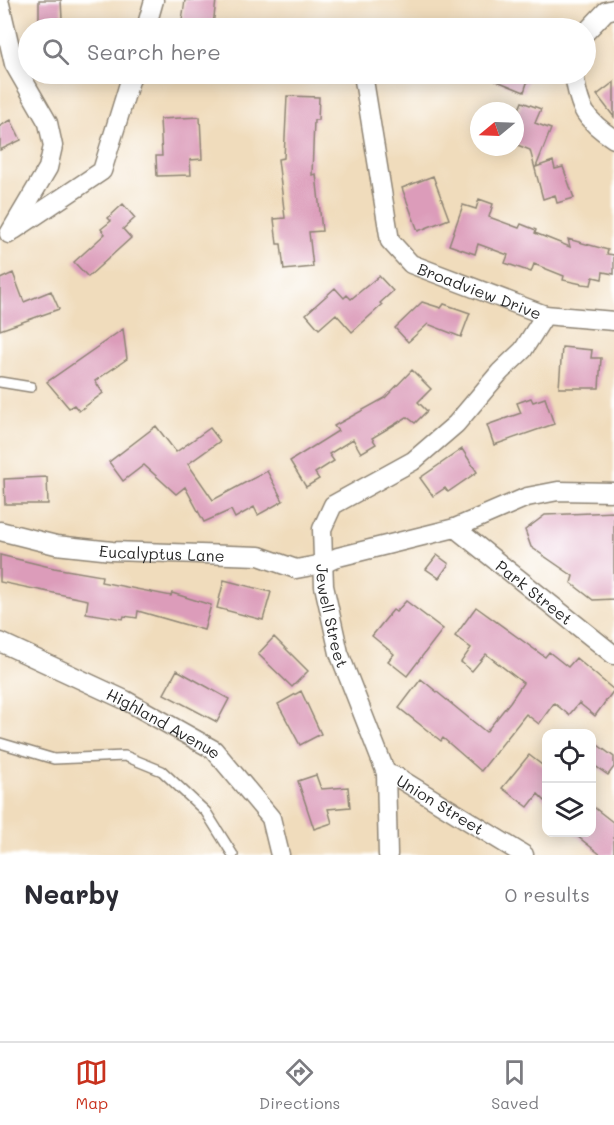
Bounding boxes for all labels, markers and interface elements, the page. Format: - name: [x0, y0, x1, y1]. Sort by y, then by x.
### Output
- search box: [18, 18, 596, 84]
- icon: search: [39, 35, 72, 68]
- text: Search here: [87, 37, 221, 66]
- north arrow: [470, 102, 524, 156]
- street label: Broadview Drive: [415, 257, 545, 323]
- street label: Eucalyptus Lane: [98, 539, 225, 565]
- street label: Park Street: [492, 555, 577, 629]
- street label: Jewell Street: [313, 564, 354, 670]
- street label: Highland Avenue: [103, 683, 227, 762]
- map controls: [542, 729, 596, 837]
- button: locate: [542, 729, 596, 783]
- street label: Union Street: [393, 769, 488, 839]
- button: layers: [542, 783, 596, 837]
- text: Nearby: [24, 877, 119, 911]
- text: 0 results: [505, 881, 590, 907]
- tab: Map: [75, 1056, 108, 1113]
- tab: Directions: [259, 1056, 340, 1113]
- tab: Saved: [491, 1056, 539, 1113]

